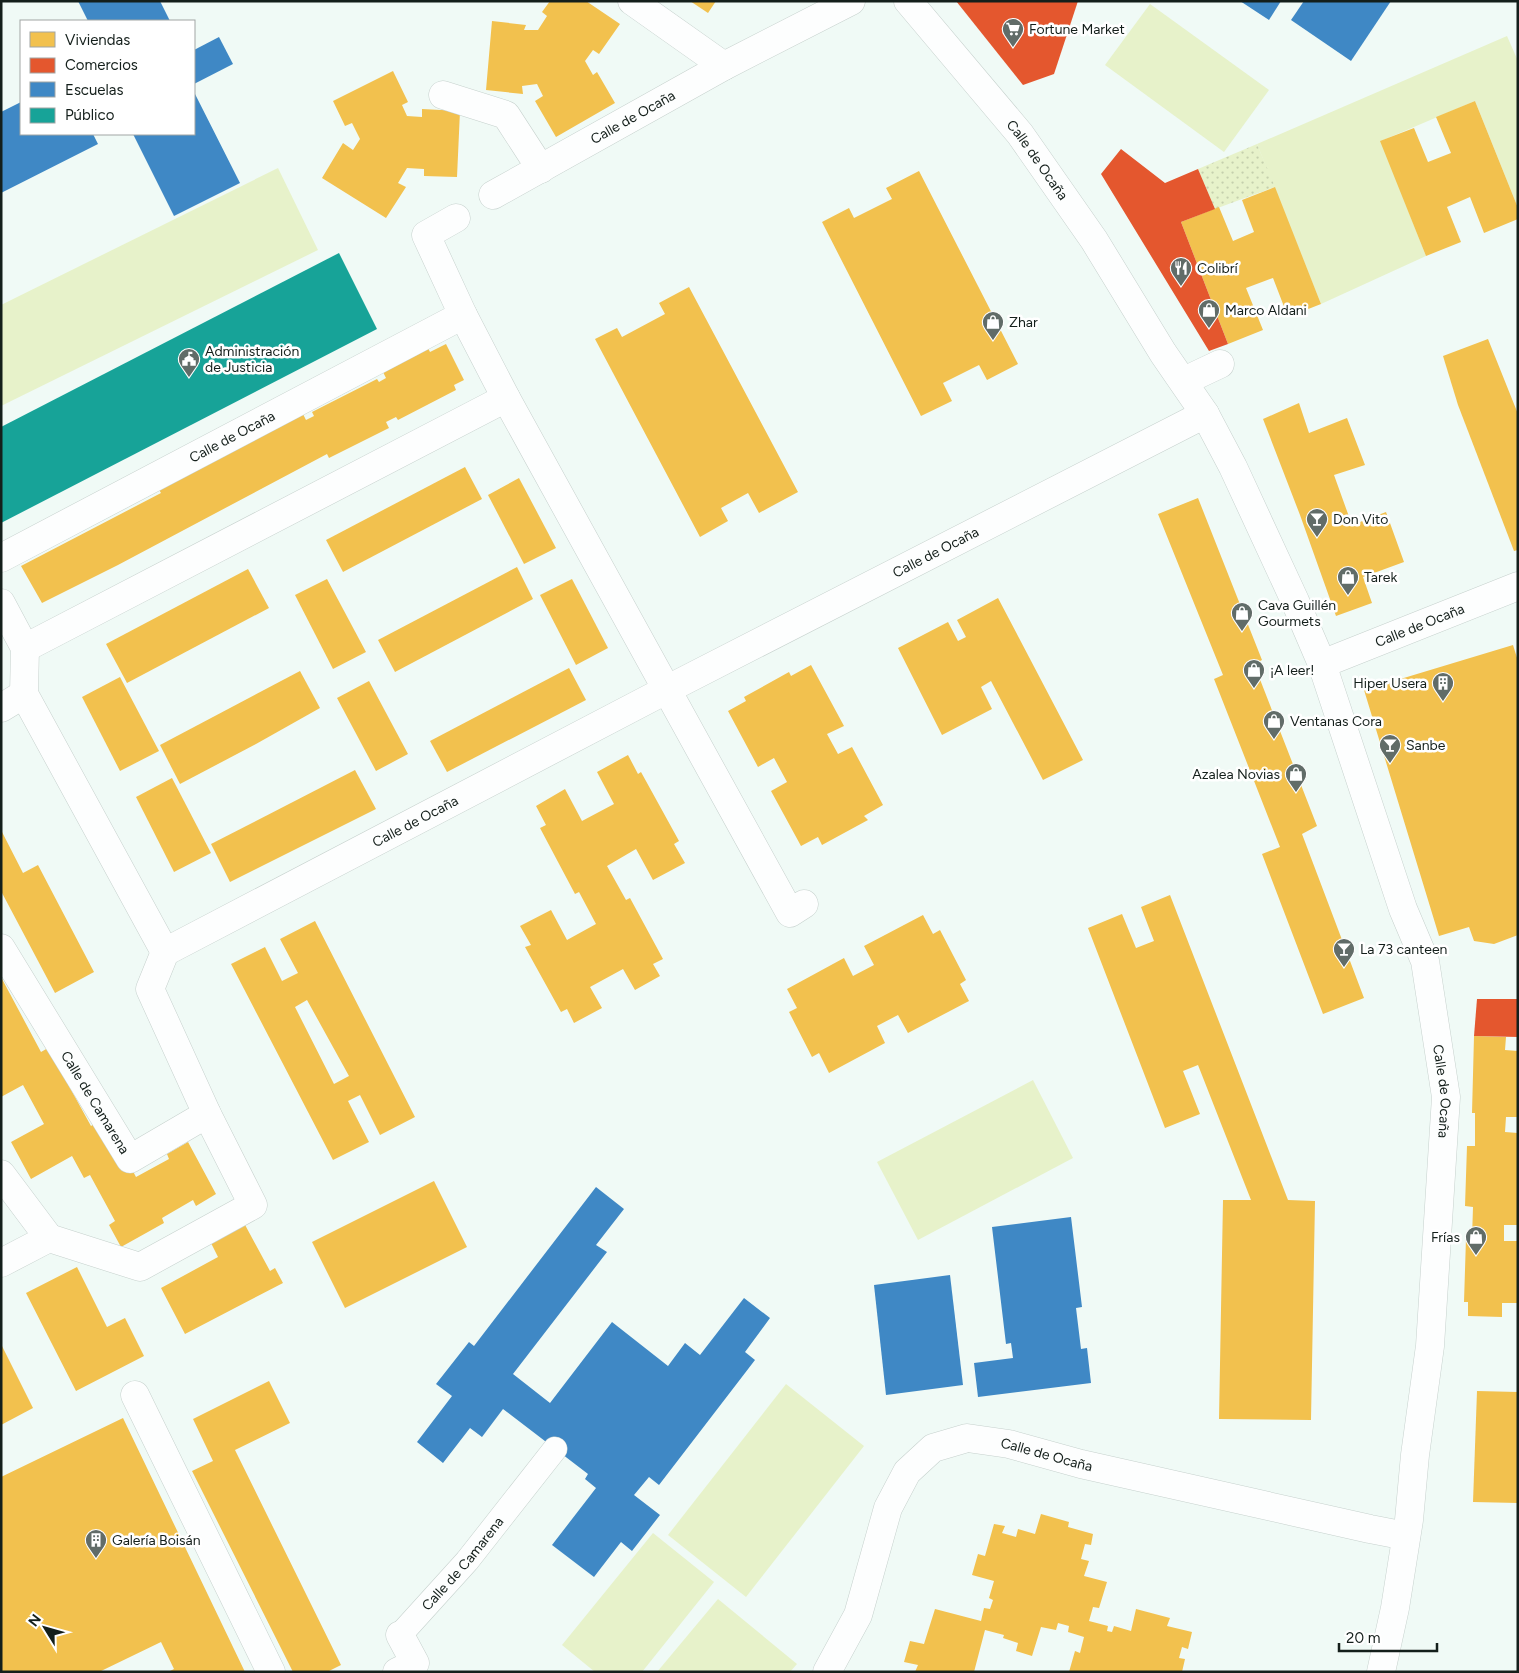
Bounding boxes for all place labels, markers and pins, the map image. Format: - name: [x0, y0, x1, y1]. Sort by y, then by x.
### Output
- supermarket icon: Fortune Market: [1001, 17, 1025, 48]
- place label: Fortune Market: [1029, 21, 1125, 38]
- restaurant icon: Colibrí: [1169, 256, 1193, 287]
- place label: Colibrí: [1197, 260, 1238, 277]
- shop icon: Marco Aldani: [1197, 298, 1221, 329]
- place label: Marco Aldani: [1225, 302, 1307, 319]
- shop icon: Zhar: [981, 310, 1005, 341]
- place label: Zhar: [1009, 314, 1038, 331]
- place label: Administración de Justicia: [205, 343, 299, 376]
- public building icon: Administración de Justicia: [177, 347, 201, 378]
- bar icon: Don Vito: [1305, 507, 1329, 538]
- place label: Don Vito: [1333, 511, 1388, 528]
- shop icon: Tarek: [1336, 565, 1360, 596]
- place label: Tarek: [1364, 569, 1397, 586]
- place label: Cava Guillén Gourmets: [1258, 597, 1336, 630]
- shop icon: Cava Guillén Gourmets: [1230, 601, 1254, 632]
- shop icon: ¡A leer!: [1242, 658, 1266, 689]
- place label: ¡A leer!: [1270, 662, 1314, 679]
- building icon: Hiper Usera: [1431, 671, 1455, 702]
- place label: Hiper Usera: [1353, 675, 1427, 692]
- shop icon: Ventanas Cora: [1262, 709, 1286, 740]
- place label: Ventanas Cora: [1290, 713, 1382, 730]
- bar icon: Sanbe: [1378, 733, 1402, 764]
- place label: Sanbe: [1406, 737, 1446, 754]
- shop icon: Azalea Novias: [1284, 762, 1308, 793]
- place label: Azalea Novias: [1192, 766, 1280, 783]
- bar icon: La 73 canteen: [1332, 937, 1356, 968]
- place label: La 73 canteen: [1360, 941, 1448, 958]
- shop icon: Frías: [1464, 1225, 1488, 1256]
- place label: Frías: [1431, 1229, 1460, 1246]
- building icon: Galería Boisán: [84, 1528, 108, 1559]
- place label: Galería Boisán: [112, 1532, 201, 1549]

